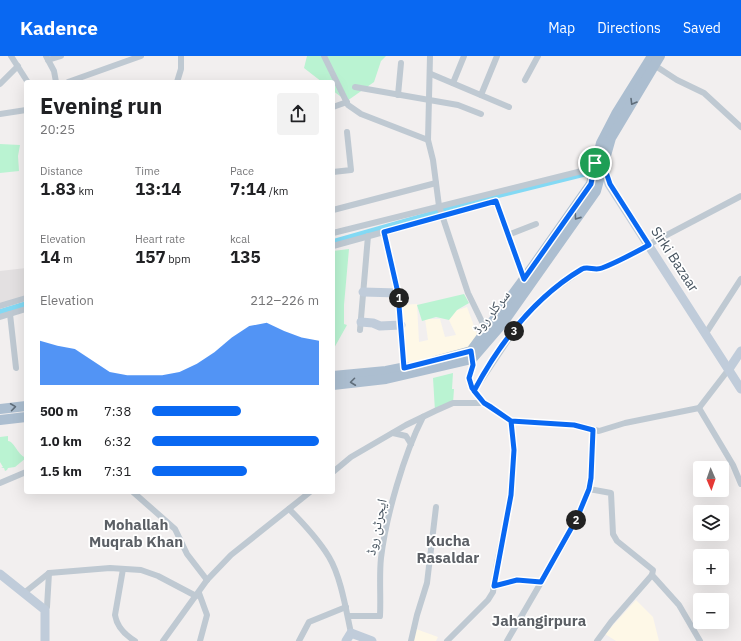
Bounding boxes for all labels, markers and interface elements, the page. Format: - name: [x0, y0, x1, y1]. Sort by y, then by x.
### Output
- text: Kadence: [20, 16, 98, 40]
- text: Map: [548, 19, 575, 37]
- text: Directions: [597, 19, 661, 37]
- text: Saved: [683, 19, 721, 37]
- text: Evening run: [40, 91, 162, 120]
- button: share: [277, 93, 319, 135]
- one-way arrow: [630, 98, 638, 105]
- text: 20:25: [40, 121, 75, 138]
- pin: [578, 146, 612, 180]
- icon: arrive: [584, 152, 606, 174]
- text: Distance: [40, 164, 83, 178]
- text: Time: [135, 164, 160, 178]
- text: Pace: [230, 164, 254, 178]
- text: 1.83: [40, 178, 76, 200]
- text: 13:14: [135, 178, 181, 200]
- text: 7:14: [230, 178, 266, 200]
- text: km: [76, 184, 94, 198]
- text: /km: [266, 184, 288, 198]
- one-way arrow: [575, 213, 582, 220]
- street label: Sirki Bazaar: [647, 223, 703, 295]
- text: Elevation: [40, 232, 86, 246]
- text: Heart rate: [135, 232, 185, 246]
- text: kcal: [230, 232, 250, 246]
- text: 14: [40, 246, 60, 268]
- text: 157: [135, 246, 166, 268]
- text: 135: [230, 246, 261, 268]
- text: m: [60, 252, 73, 266]
- text: bpm: [166, 252, 191, 266]
- street label: سرکلر روڈ: [468, 286, 514, 338]
- pin: 1: [389, 288, 409, 308]
- text: 1: [396, 291, 402, 305]
- text: Elevation: [40, 292, 94, 309]
- text: 212–226 m: [250, 292, 319, 309]
- pin: 3: [504, 321, 524, 341]
- text: 3: [511, 324, 517, 338]
- one-way arrow: [350, 378, 356, 387]
- one-way arrow: [10, 403, 16, 412]
- text: 500 m: [40, 403, 78, 420]
- text: 7:38: [104, 403, 131, 420]
- text: 1.0 km: [40, 433, 82, 450]
- text: 6:32: [104, 433, 131, 450]
- north arrow: [693, 461, 729, 497]
- map controls: [693, 461, 729, 629]
- text: 1.5 km: [40, 463, 82, 480]
- text: 7:31: [104, 463, 131, 480]
- street label: ایجرٹن روڈ: [361, 497, 391, 557]
- button: layers: [693, 505, 729, 541]
- pin: 2: [566, 510, 586, 530]
- text: 2: [573, 513, 579, 527]
- district label: Mohallah Muqrab Khan: [89, 515, 183, 551]
- district label: Kucha Rasaldar: [417, 531, 479, 567]
- button: +: [693, 549, 729, 585]
- button: −: [693, 593, 729, 629]
- district label: Jahangirpura: [492, 611, 587, 630]

